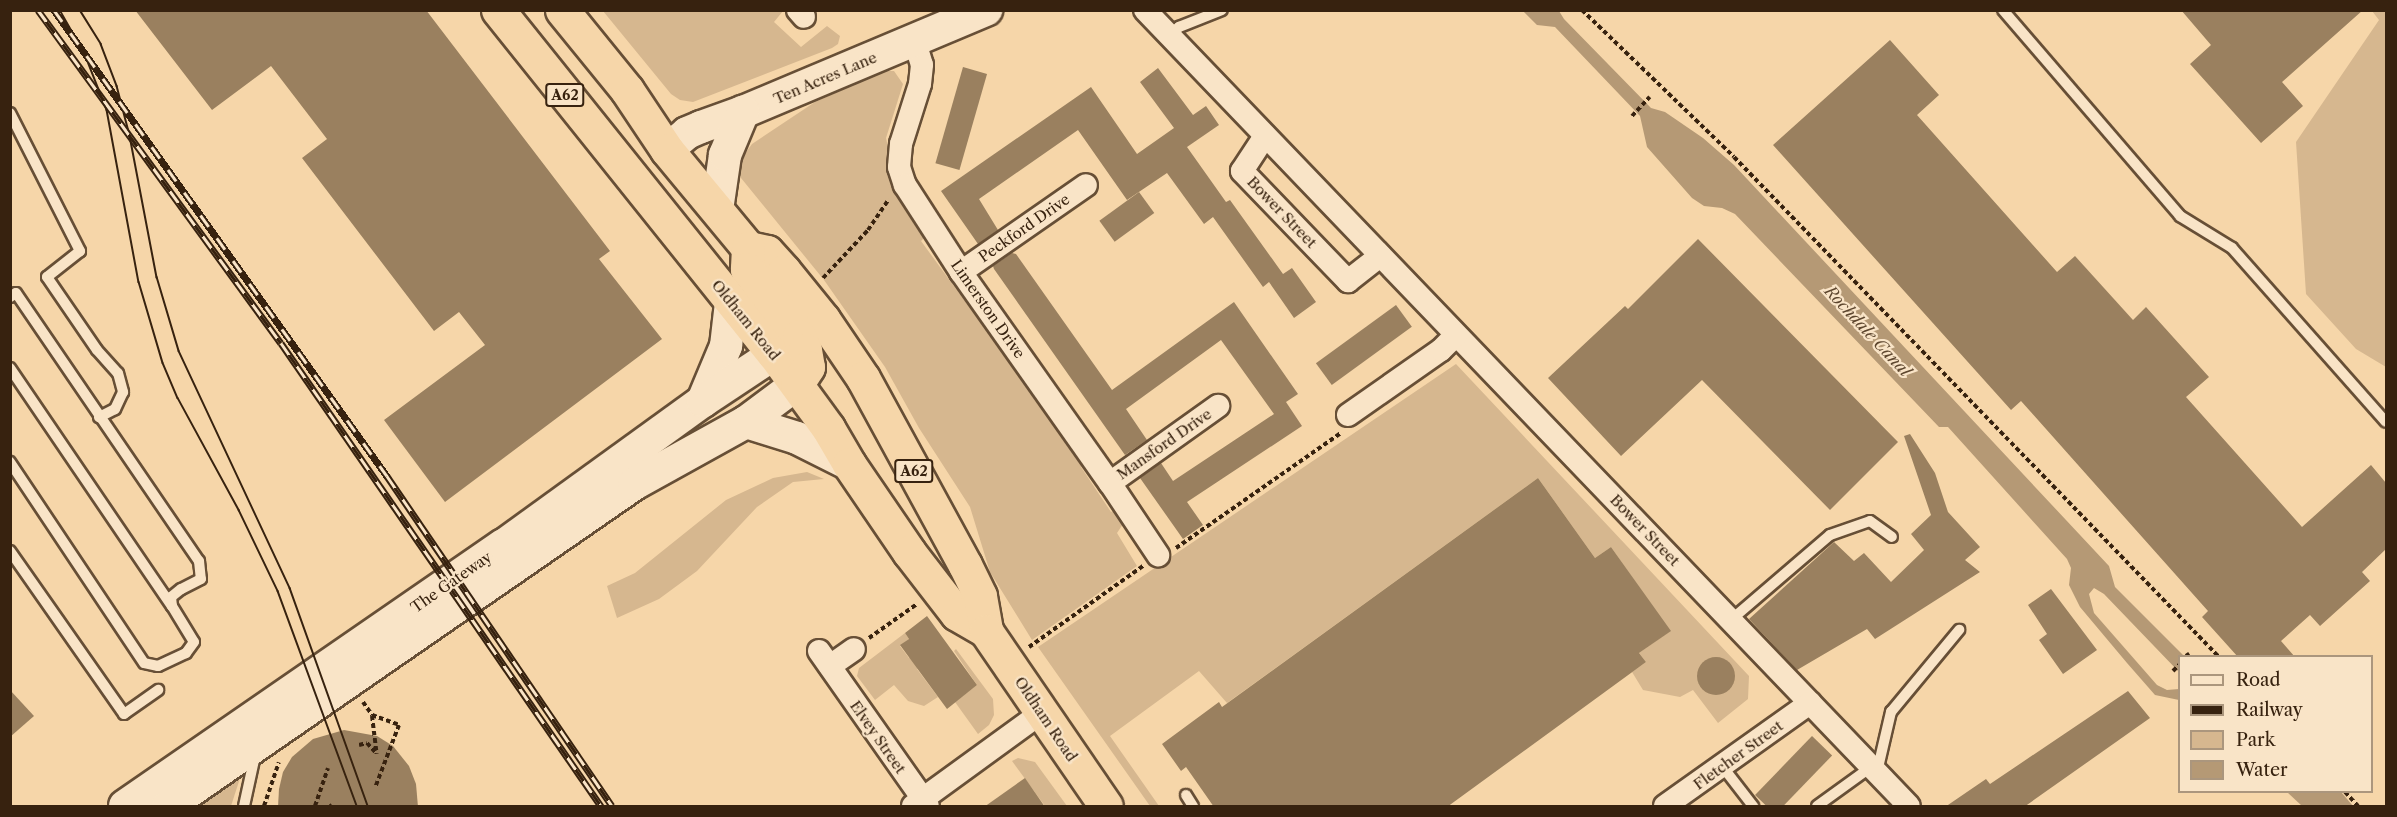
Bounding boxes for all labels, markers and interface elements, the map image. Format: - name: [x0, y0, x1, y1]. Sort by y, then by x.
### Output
- street label: Ten Acres Lane: [770, 48, 880, 108]
- road number: A62: [544, 84, 586, 106]
- street label: Bower Street: [1243, 172, 1321, 252]
- street label: Peckford Drive: [975, 190, 1073, 266]
- street label: Limerston Drive: [947, 256, 1029, 362]
- street label: Oldham Road: [708, 276, 784, 364]
- water label: Rochdale Canal: [1821, 282, 1915, 380]
- street label: Mansford Drive: [1113, 405, 1215, 483]
- road number: A62: [893, 460, 935, 482]
- street label: Bower Street: [1606, 490, 1684, 570]
- street label: The Gateway: [407, 548, 495, 616]
- legend: [2178, 655, 2373, 793]
- text: Road: [2236, 669, 2281, 691]
- street label: Oldham Road: [1011, 673, 1081, 765]
- street label: Elvey Street: [846, 697, 910, 777]
- text: Railway: [2236, 699, 2303, 721]
- street label: Fletcher Street: [1690, 716, 1786, 794]
- text: Park: [2236, 729, 2275, 751]
- text: Water: [2236, 759, 2288, 781]

